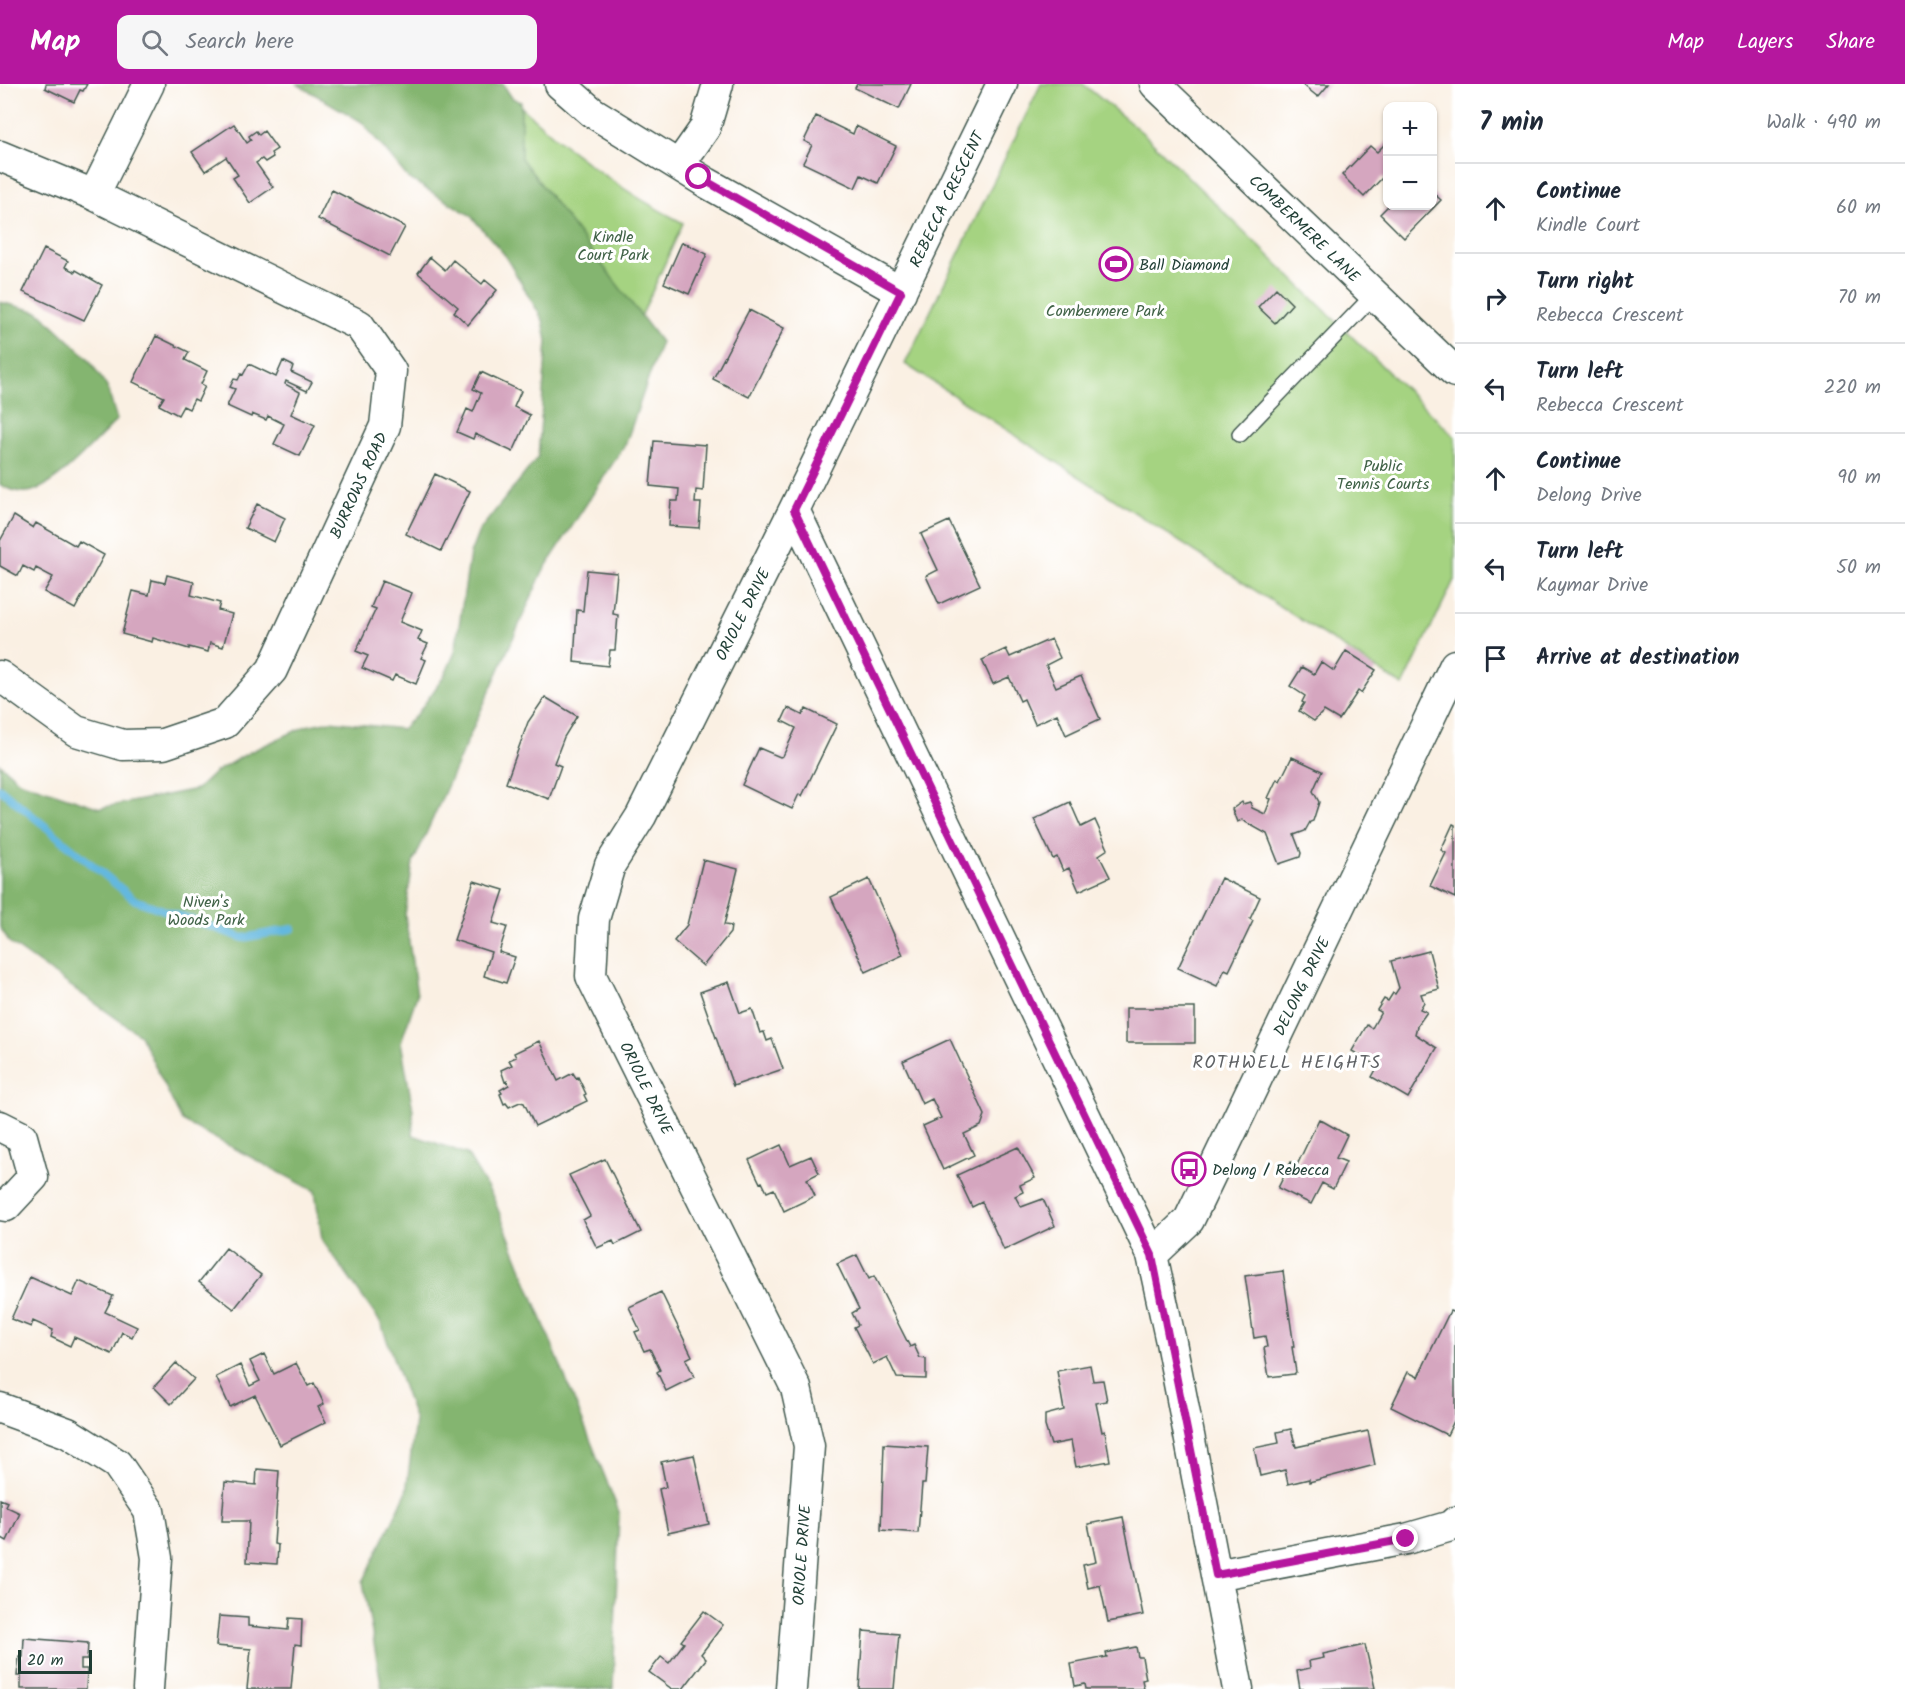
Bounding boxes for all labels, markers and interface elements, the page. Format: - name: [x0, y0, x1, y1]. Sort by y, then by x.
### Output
- search box: [117, 15, 537, 69]
- text: Map: [30, 20, 81, 65]
- text: Search here: [186, 25, 294, 60]
- icon: search: [138, 26, 171, 59]
- text: Map: [1667, 26, 1704, 59]
- text: Layers: [1737, 26, 1793, 59]
- text: Share: [1826, 26, 1875, 59]
- map controls: [1383, 102, 1437, 210]
- button: +: [1383, 102, 1437, 156]
- text: 7 min: [1479, 102, 1544, 144]
- text: Walk · 490 m: [1766, 107, 1881, 139]
- street label: REBECCA CRESCENT: [904, 126, 992, 272]
- button: −: [1383, 156, 1437, 210]
- route start: [685, 163, 711, 189]
- street label: COMBERMERE LANE: [1243, 169, 1366, 289]
- text: Continue: [1536, 175, 1621, 210]
- icon: ahead: [1479, 192, 1512, 225]
- text: 60 m: [1836, 192, 1881, 224]
- text: Kindle Court: [1536, 210, 1640, 242]
- park label: Kindle Court Park: [577, 225, 649, 268]
- sports icon: Ball Diamond: [1098, 246, 1134, 282]
- place label: Ball Diamond: [1139, 253, 1230, 278]
- text: Turn right: [1536, 265, 1634, 300]
- icon: right: [1479, 282, 1512, 315]
- text: 70 m: [1838, 282, 1881, 314]
- park label: Combermere Park: [1046, 299, 1165, 324]
- text: Rebecca Crescent: [1536, 300, 1684, 332]
- text: Turn left: [1536, 355, 1623, 390]
- icon: left: [1479, 372, 1512, 405]
- text: 220 m: [1824, 372, 1881, 404]
- text: Rebecca Crescent: [1536, 390, 1684, 422]
- street label: BURROWS ROAD: [324, 428, 395, 543]
- text: Continue: [1536, 445, 1621, 480]
- park label: Public Tennis Courts: [1337, 454, 1430, 497]
- icon: ahead: [1479, 462, 1512, 495]
- text: 90 m: [1837, 462, 1881, 494]
- text: Delong Drive: [1536, 480, 1642, 512]
- text: Turn left: [1536, 535, 1623, 570]
- icon: left: [1479, 552, 1512, 585]
- text: 50 m: [1836, 552, 1881, 584]
- street label: ORIOLE DRIVE: [709, 563, 778, 665]
- text: Kaymar Drive: [1536, 570, 1648, 602]
- text: Arrive at destination: [1536, 641, 1739, 676]
- icon: arrive: [1479, 642, 1512, 675]
- park label: Niven's Woods Park: [167, 890, 245, 933]
- street label: DELONG DRIVE: [1267, 932, 1337, 1041]
- street label: ORIOLE DRIVE: [612, 1038, 679, 1140]
- district label: ROTHWELL HEIGHTS: [1192, 1049, 1382, 1078]
- bus stop icon: Delong / Rebecca: [1171, 1151, 1207, 1187]
- place label: Delong / Rebecca: [1212, 1158, 1329, 1183]
- street label: ORIOLE DRIVE: [787, 1503, 819, 1606]
- route end: [1392, 1525, 1418, 1551]
- scale bar: [18, 1647, 92, 1674]
- text: 20 m: [27, 1648, 63, 1673]

